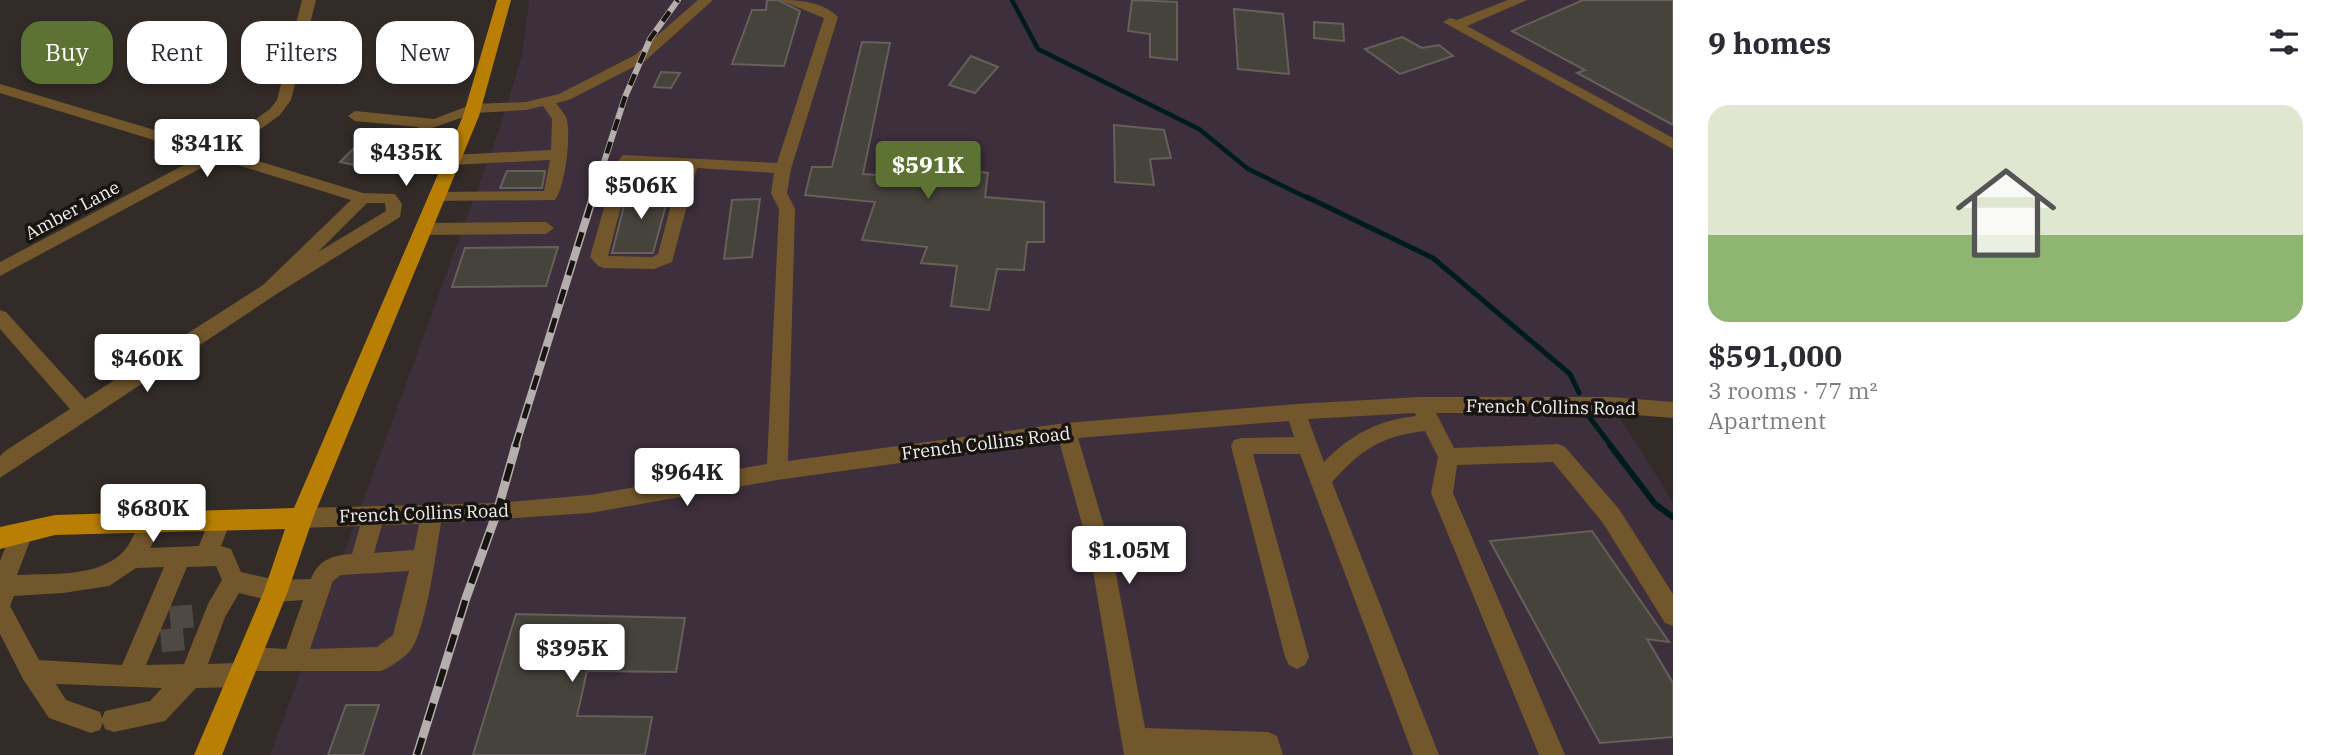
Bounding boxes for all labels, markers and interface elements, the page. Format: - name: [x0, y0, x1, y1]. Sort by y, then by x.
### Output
- chip: Buy: [21, 21, 113, 84]
- chip: Rent: [127, 21, 227, 84]
- chip: Filters: [241, 21, 362, 84]
- chip: New: [376, 21, 474, 84]
- text: 9 homes: [1708, 23, 1831, 62]
- icon: filters: [2265, 23, 2303, 61]
- pin: $341K: [158, 120, 256, 179]
- text: $341K: [171, 127, 243, 157]
- pin: $435K: [357, 128, 455, 188]
- text: $435K: [370, 136, 442, 166]
- pin: $591K: [879, 142, 977, 201]
- text: $591K: [892, 149, 964, 179]
- icon: home: [1943, 150, 2069, 276]
- pin: $506K: [592, 162, 690, 221]
- text: $506K: [605, 169, 677, 199]
- street label: Amber Lane: [21, 175, 123, 245]
- pin: $460K: [98, 334, 196, 394]
- text: $591,000: [1708, 336, 1842, 375]
- text: $460K: [111, 342, 183, 372]
- text: 3 rooms · 77 m²: [1708, 375, 1878, 405]
- street label: French Collins Road: [1466, 394, 1636, 420]
- text: Apartment: [1708, 405, 1826, 435]
- street label: French Collins Road: [900, 421, 1072, 465]
- pin: $964K: [638, 448, 736, 508]
- text: $964K: [651, 456, 723, 486]
- pin: $680K: [104, 484, 202, 544]
- text: $680K: [117, 492, 189, 522]
- street label: French Collins Road: [339, 499, 509, 527]
- pin: $1.05M: [1072, 526, 1186, 586]
- text: $1.05M: [1088, 534, 1170, 564]
- pin: $395K: [523, 624, 621, 684]
- text: $395K: [536, 632, 608, 662]

